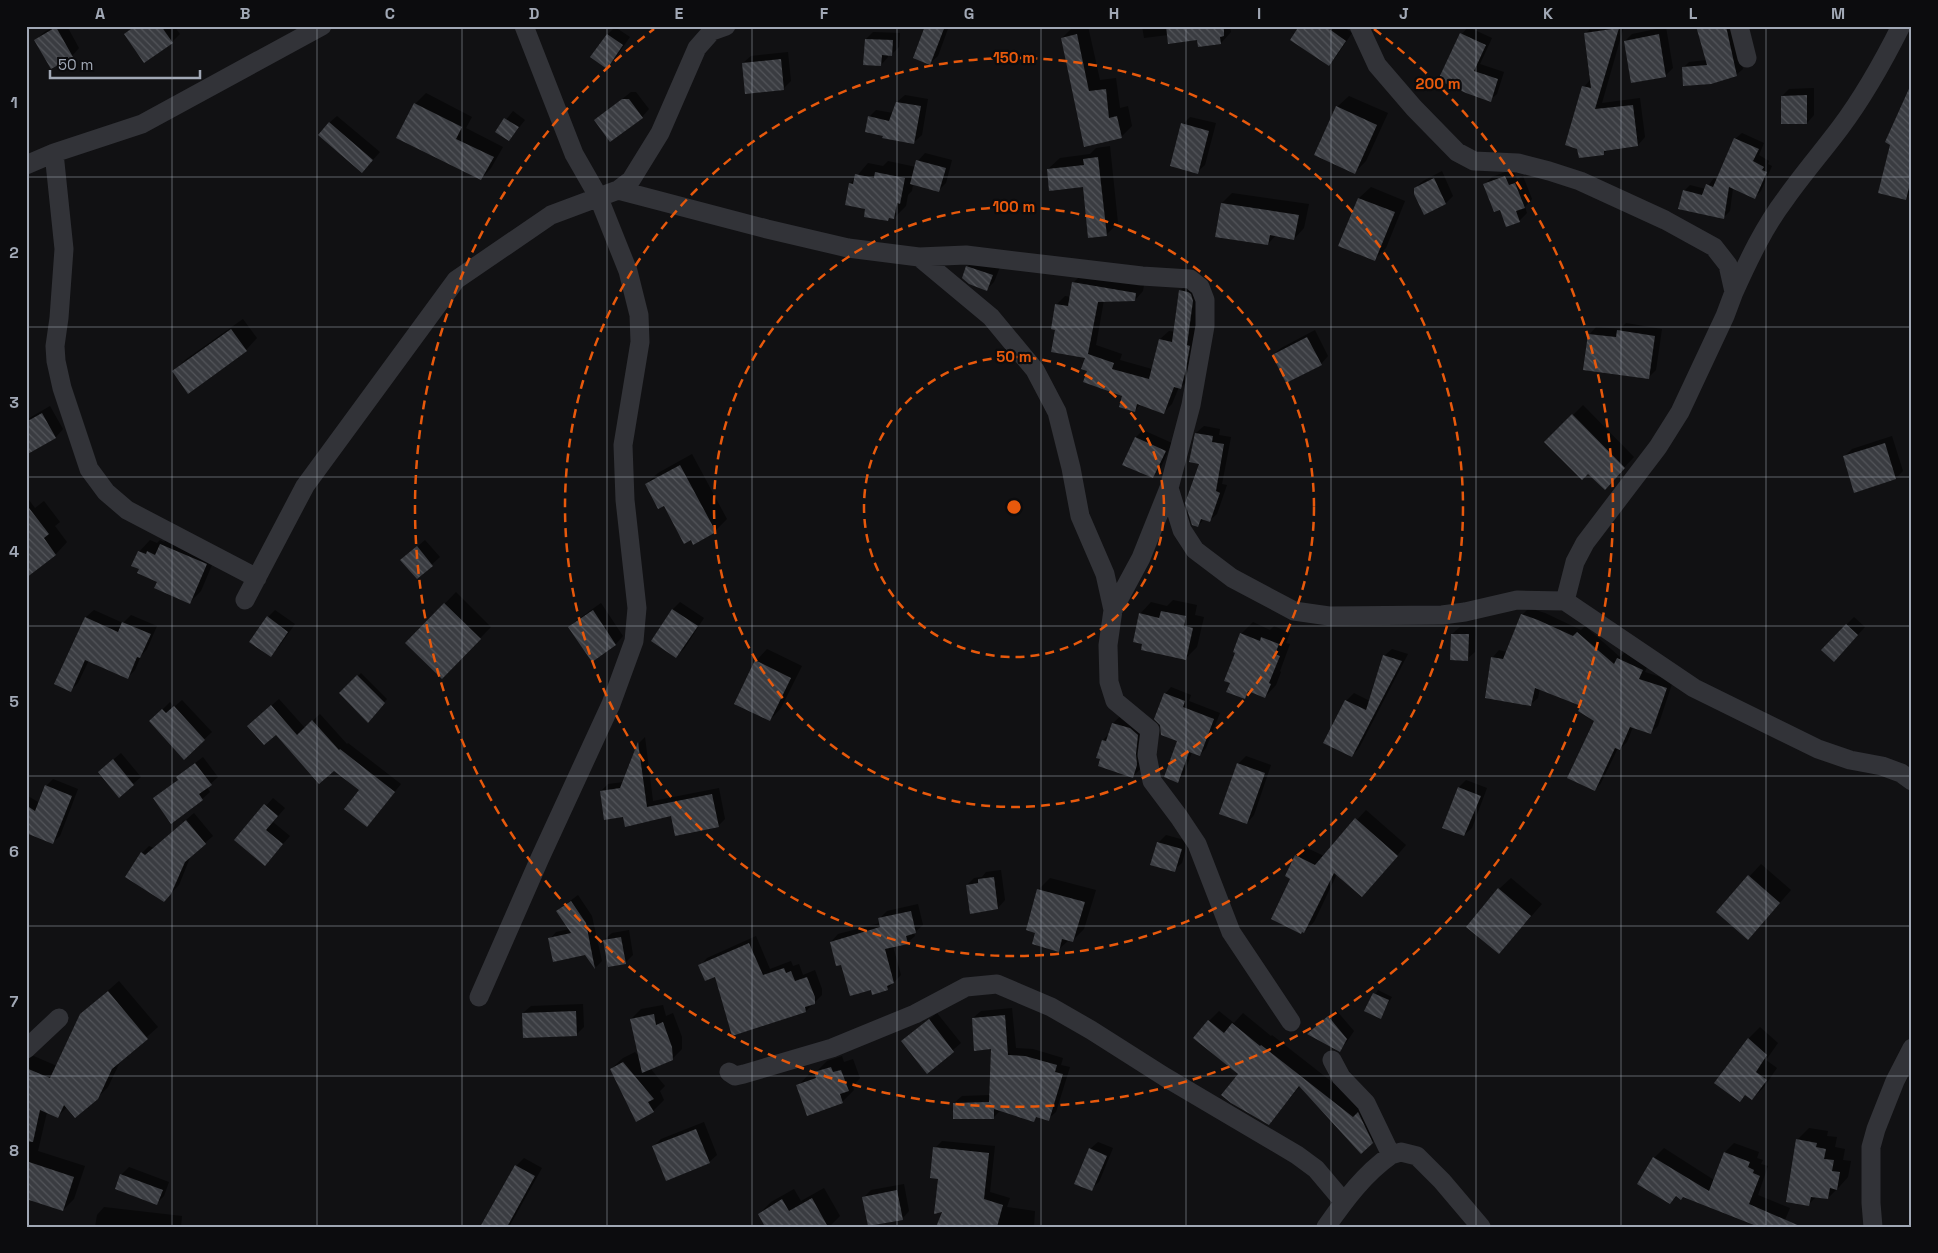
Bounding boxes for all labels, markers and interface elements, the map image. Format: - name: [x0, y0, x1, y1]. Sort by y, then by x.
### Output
- text: A: [95, 3, 105, 24]
- text: B: [240, 3, 250, 24]
- text: C: [385, 3, 395, 24]
- text: D: [529, 3, 539, 24]
- text: E: [675, 3, 684, 24]
- text: F: [820, 3, 829, 24]
- text: G: [964, 3, 974, 24]
- text: H: [1109, 3, 1119, 24]
- text: I: [1257, 3, 1261, 24]
- text: J: [1399, 3, 1409, 24]
- text: K: [1543, 3, 1553, 24]
- text: L: [1689, 3, 1698, 24]
- text: M: [1831, 3, 1845, 24]
- scale bar: [50, 48, 200, 80]
- text: 150 m: [993, 48, 1035, 67]
- text: 50 m: [58, 55, 93, 74]
- text: 200 m: [1416, 74, 1460, 93]
- text: 1: [10, 92, 18, 113]
- text: 100 m: [993, 197, 1035, 216]
- text: 2: [9, 242, 19, 263]
- text: 50 m: [996, 347, 1032, 366]
- text: 3: [9, 392, 19, 413]
- centre of rings: [1005, 498, 1023, 516]
- text: 4: [9, 541, 19, 562]
- text: 5: [9, 691, 19, 712]
- text: 6: [9, 841, 19, 862]
- text: 7: [10, 991, 19, 1012]
- text: 8: [9, 1140, 19, 1161]

